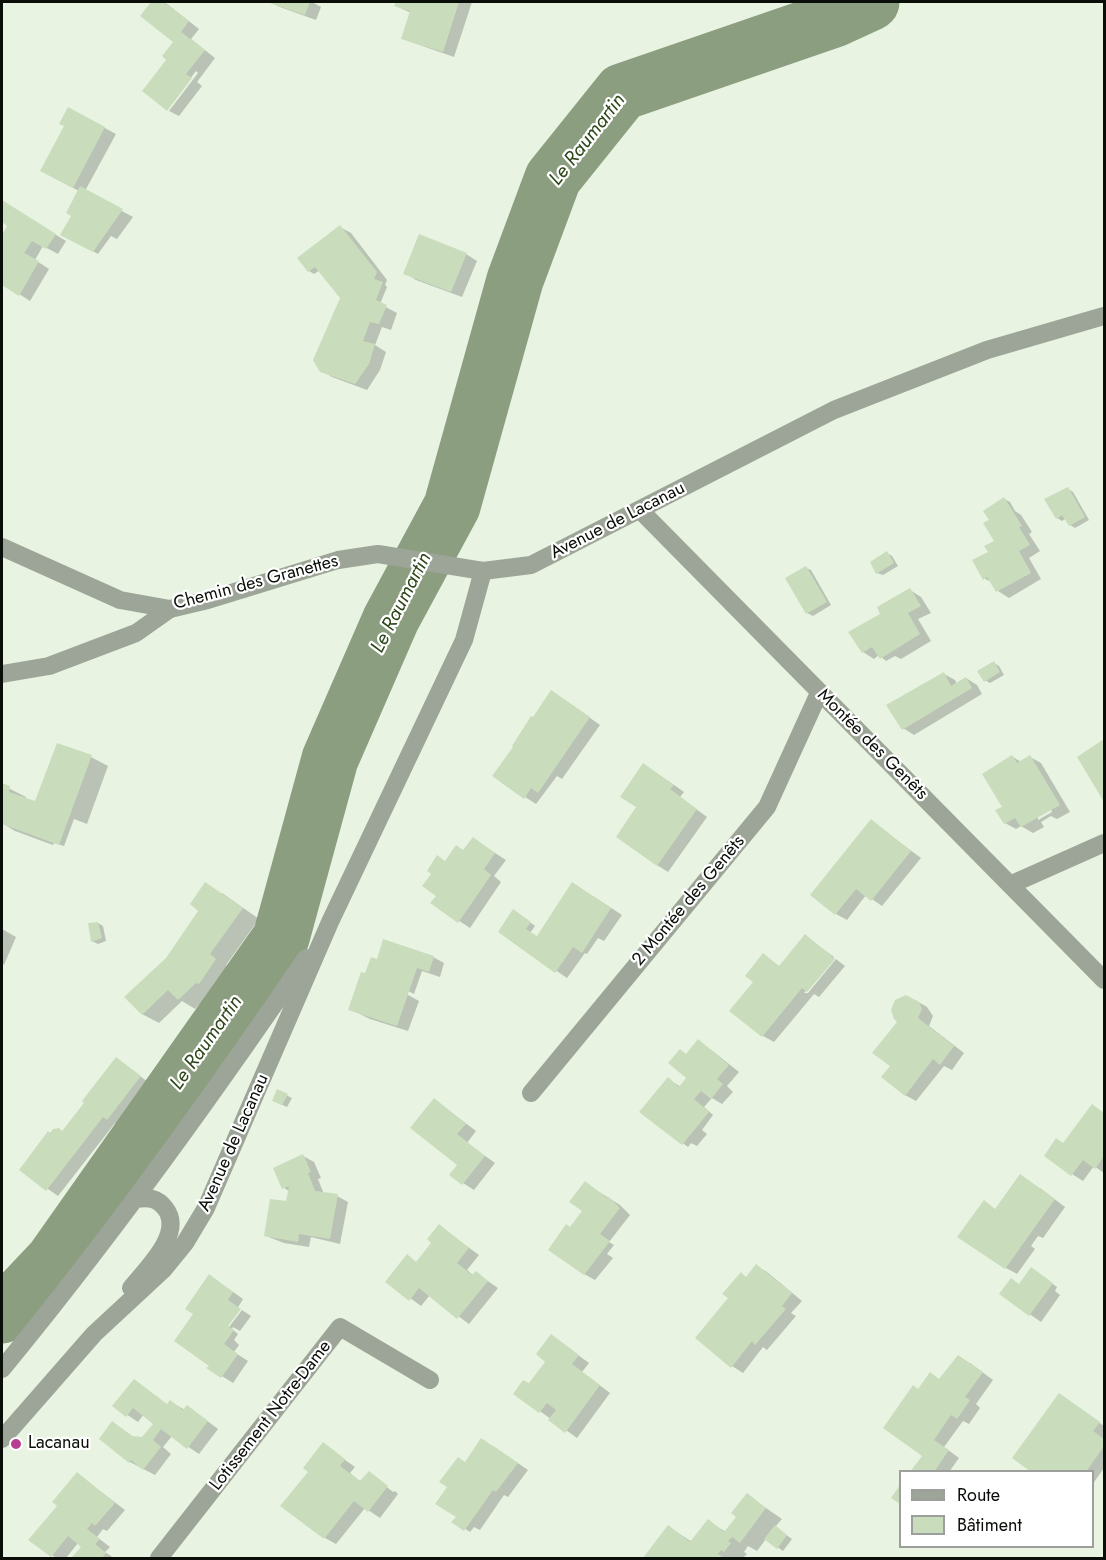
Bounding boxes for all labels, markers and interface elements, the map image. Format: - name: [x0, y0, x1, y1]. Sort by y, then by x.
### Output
- water label: Le Raumartin: [545, 89, 631, 191]
- street label: Avenue de Lacanau: [547, 478, 689, 564]
- water label: Le Raumartin: [366, 549, 438, 657]
- street label: Chemin des Granettes: [171, 551, 341, 615]
- street label: Montée des Genêts: [812, 685, 932, 805]
- street label: 2 Montée des Genêts: [628, 831, 750, 971]
- water label: Le Raumartin: [166, 991, 248, 1095]
- street label: Avenue de Lacanau: [194, 1071, 274, 1215]
- street label: Lotissement Notre-Dame: [206, 1337, 336, 1495]
- place label: Lacanau: [28, 1433, 90, 1455]
- marker: Lacanau: [9, 1437, 23, 1451]
- legend: [899, 1470, 1094, 1548]
- text: Route: [957, 1482, 1000, 1508]
- text: Bâtiment: [957, 1512, 1022, 1538]

